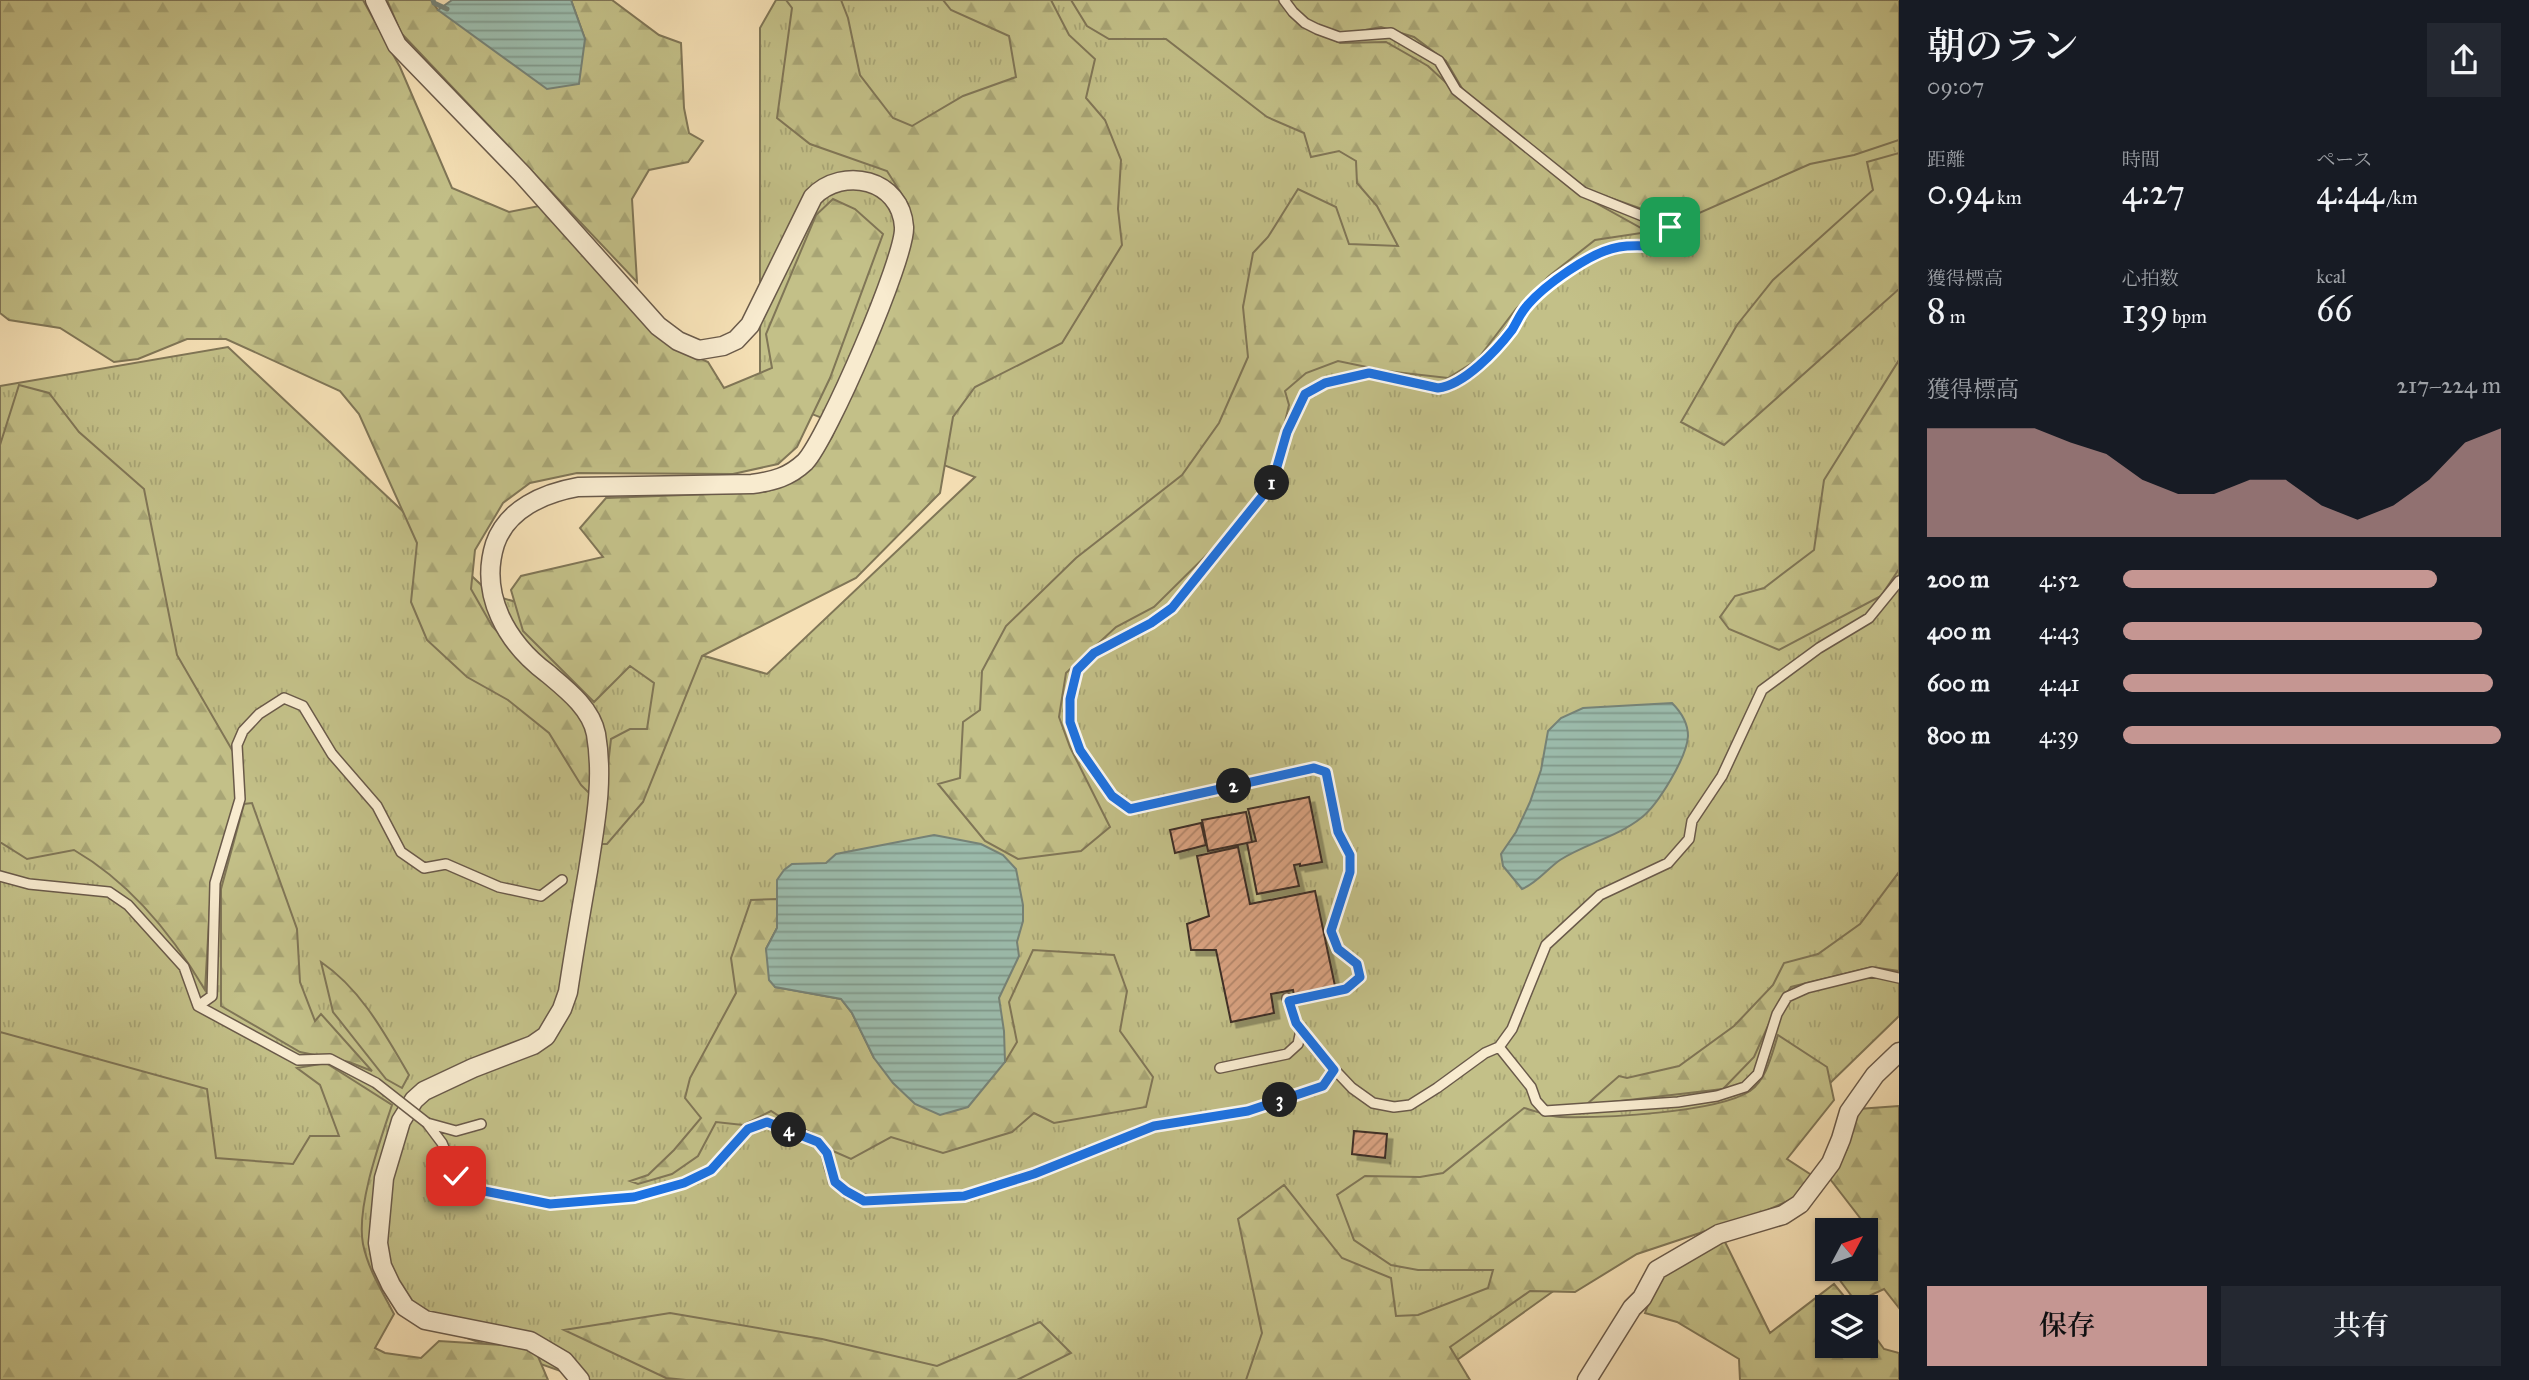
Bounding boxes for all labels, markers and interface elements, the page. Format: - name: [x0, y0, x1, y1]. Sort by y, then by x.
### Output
- text: 朝のラン: [1927, 23, 2079, 69]
- button: share: [2427, 23, 2501, 97]
- text: 09:07: [1927, 72, 1984, 100]
- text: 距離: [1927, 148, 1965, 171]
- text: 時間: [2122, 148, 2160, 171]
- text: ペース: [2316, 148, 2372, 171]
- text: 0.94: [1927, 171, 1993, 214]
- text: 4:27: [2122, 171, 2185, 214]
- text: 4:44: [2316, 171, 2384, 214]
- text: km: [1993, 186, 2022, 209]
- text: /km: [2384, 186, 2418, 209]
- pin: [1640, 197, 1700, 257]
- icon: arrive: [1651, 208, 1689, 246]
- text: kcal: [2316, 265, 2346, 288]
- text: 獲得標高: [1927, 267, 2003, 290]
- text: 心拍数: [2122, 267, 2179, 290]
- text: 66: [2316, 288, 2352, 331]
- text: 8: [1927, 290, 1946, 333]
- text: 139: [2122, 290, 2168, 333]
- text: m: [1946, 305, 1966, 328]
- text: bpm: [2168, 305, 2207, 328]
- text: 217–224 m: [2397, 371, 2501, 399]
- text: 獲得標高: [1927, 375, 2019, 403]
- pin: 1: [1254, 466, 1290, 500]
- text: 1: [1268, 471, 1275, 494]
- text: 200 m: [1927, 565, 1989, 593]
- text: 4:52: [2039, 565, 2080, 593]
- text: 400 m: [1927, 617, 1991, 645]
- text: 4:43: [2039, 617, 2080, 645]
- text: 600 m: [1927, 669, 1990, 697]
- text: 4:41: [2039, 669, 2080, 697]
- text: 800 m: [1927, 721, 1990, 749]
- text: 4:39: [2039, 721, 2079, 749]
- pin: 2: [1216, 768, 1252, 804]
- text: 2: [1229, 774, 1238, 797]
- pin: 3: [1262, 1082, 1298, 1118]
- text: 3: [1276, 1088, 1283, 1111]
- pin: 4: [772, 1112, 806, 1148]
- text: 4: [783, 1118, 794, 1141]
- pin: [426, 1146, 486, 1206]
- icon: check: [437, 1157, 475, 1195]
- north arrow: [1815, 1218, 1878, 1281]
- map controls: [1815, 1218, 1878, 1358]
- button: 保存: [1927, 1286, 2207, 1366]
- button: 共有: [2221, 1286, 2501, 1366]
- button: layers: [1815, 1295, 1878, 1358]

